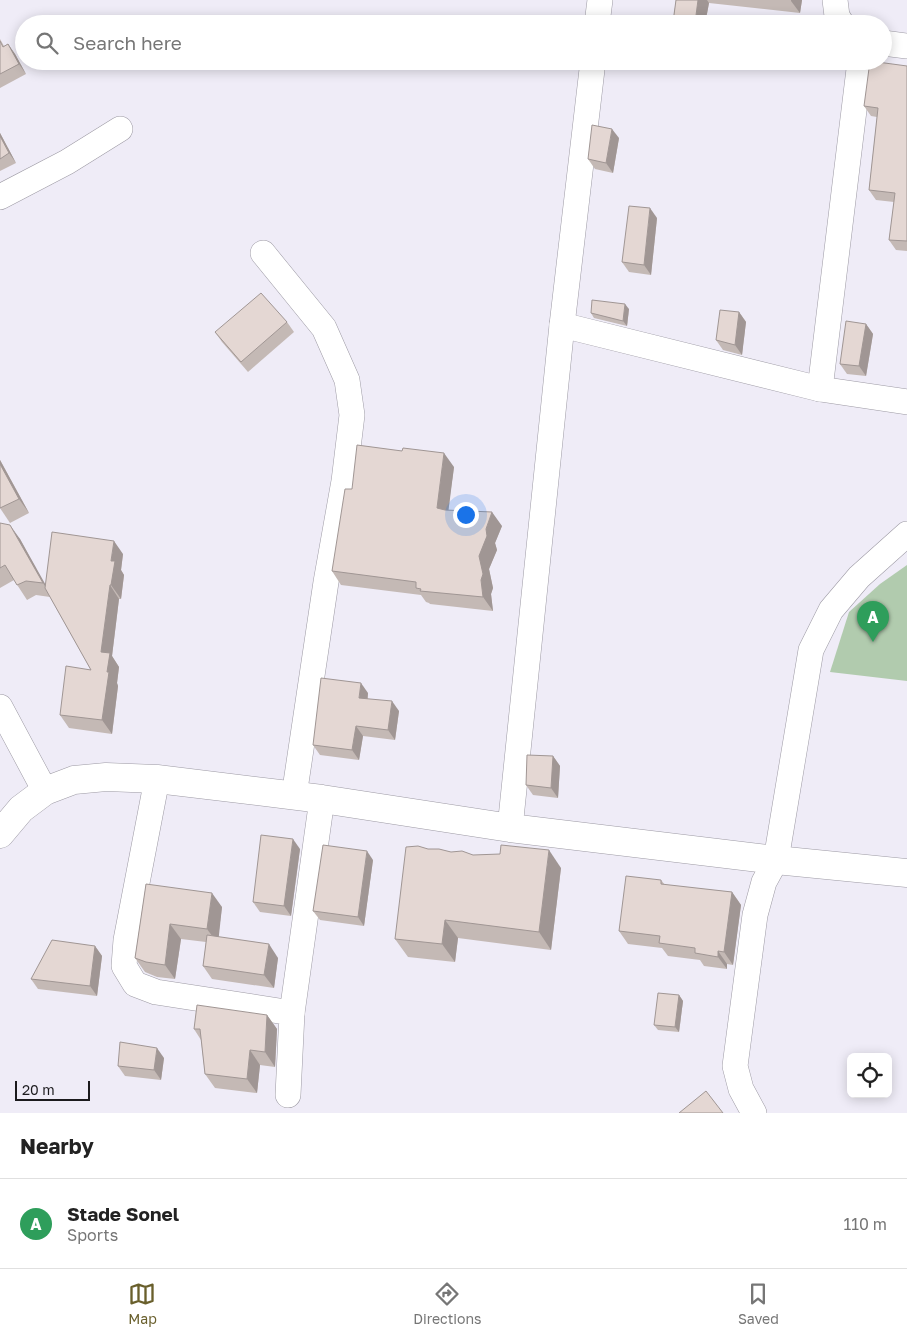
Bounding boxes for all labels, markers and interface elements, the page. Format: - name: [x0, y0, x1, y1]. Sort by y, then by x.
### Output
- search box: [15, 15, 892, 70]
- icon: search: [33, 29, 61, 57]
- text: Search here: [73, 31, 182, 54]
- your location: [453, 502, 479, 528]
- pin: A: [857, 601, 889, 642]
- map controls: [847, 1053, 892, 1098]
- button: locate: [847, 1053, 892, 1098]
- scale bar: [15, 1078, 90, 1101]
- text: 20 m: [22, 1081, 55, 1098]
- text: Nearby: [20, 1133, 94, 1159]
- text: Stade Sonel: [67, 1202, 179, 1225]
- text: A: [30, 1214, 42, 1234]
- text: 110 m: [843, 1214, 887, 1234]
- text: Sports: [67, 1225, 118, 1245]
- tab: Map: [128, 1280, 157, 1327]
- tab: Directions: [413, 1280, 482, 1327]
- tab: Saved: [738, 1280, 779, 1327]

